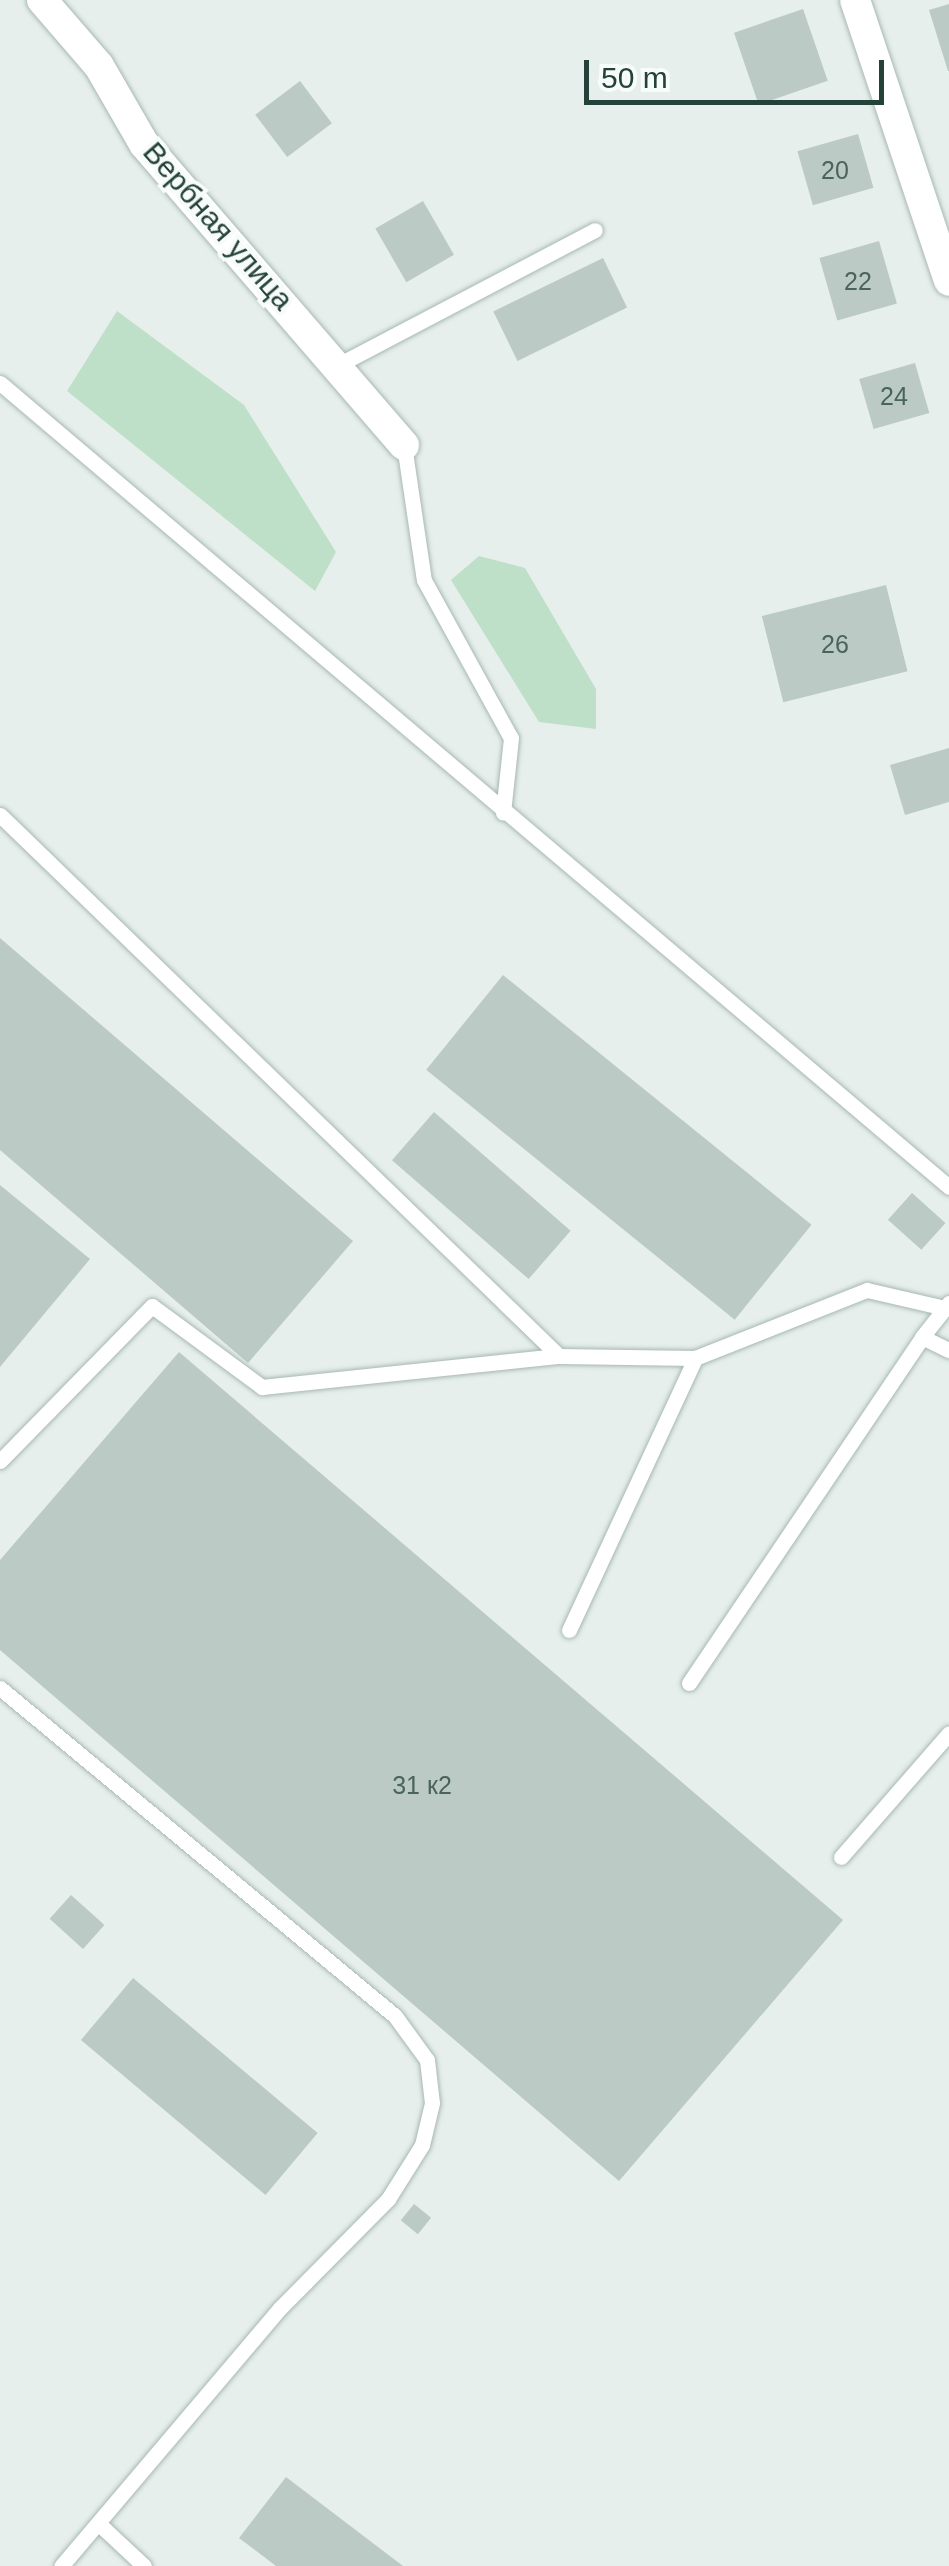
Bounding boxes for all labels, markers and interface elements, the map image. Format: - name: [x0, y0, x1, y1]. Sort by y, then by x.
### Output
- scale bar: [589, 40, 889, 102]
- text: 50 m: [601, 61, 668, 94]
- street label: Вербная улица: [135, 135, 301, 317]
- house number: 20: [821, 155, 849, 185]
- house number: 22: [844, 266, 872, 296]
- house number: 24: [880, 381, 908, 411]
- house number: 26: [821, 629, 849, 659]
- house number: 31 к2: [392, 1770, 452, 1800]

